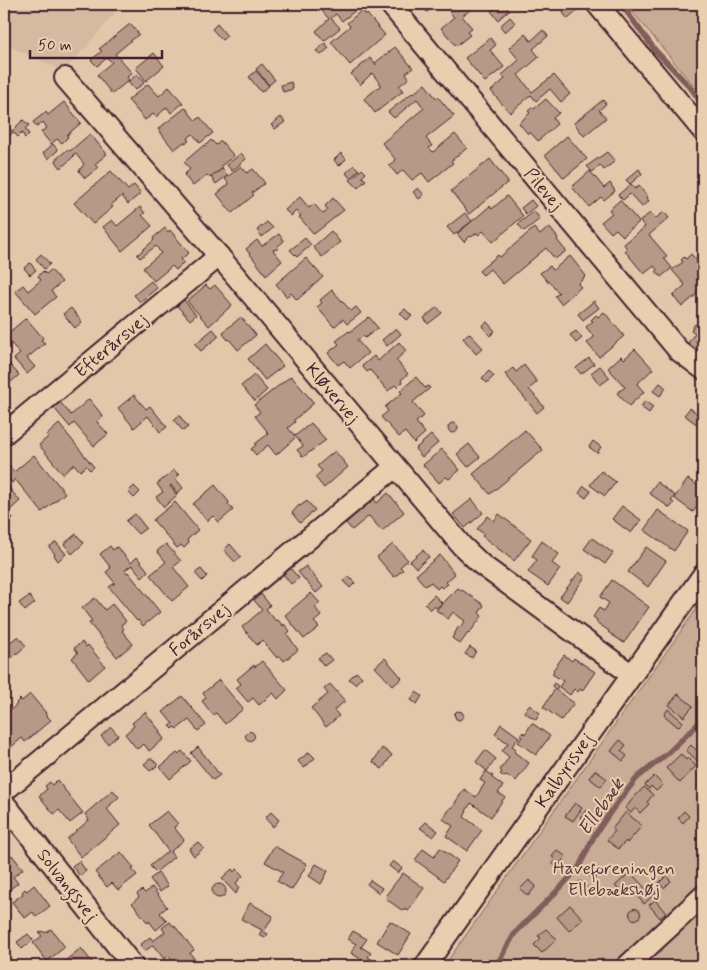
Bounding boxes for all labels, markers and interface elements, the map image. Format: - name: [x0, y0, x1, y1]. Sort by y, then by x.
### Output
- scale bar: [30, 28, 162, 60]
- text: 50 m: [38, 36, 72, 56]
- street label: Pilevej: [518, 163, 568, 216]
- street label: Efterårsvej: [70, 308, 153, 384]
- street label: Kløvervej: [300, 358, 365, 429]
- street label: Forårsvej: [164, 597, 235, 662]
- street label: Kalbyrisvej: [530, 728, 599, 813]
- water label: Ellebæk: [572, 772, 631, 840]
- street label: Solvangsvej: [29, 844, 103, 928]
- park label: Haveforeningen Ellebækshøj: [553, 857, 675, 902]

